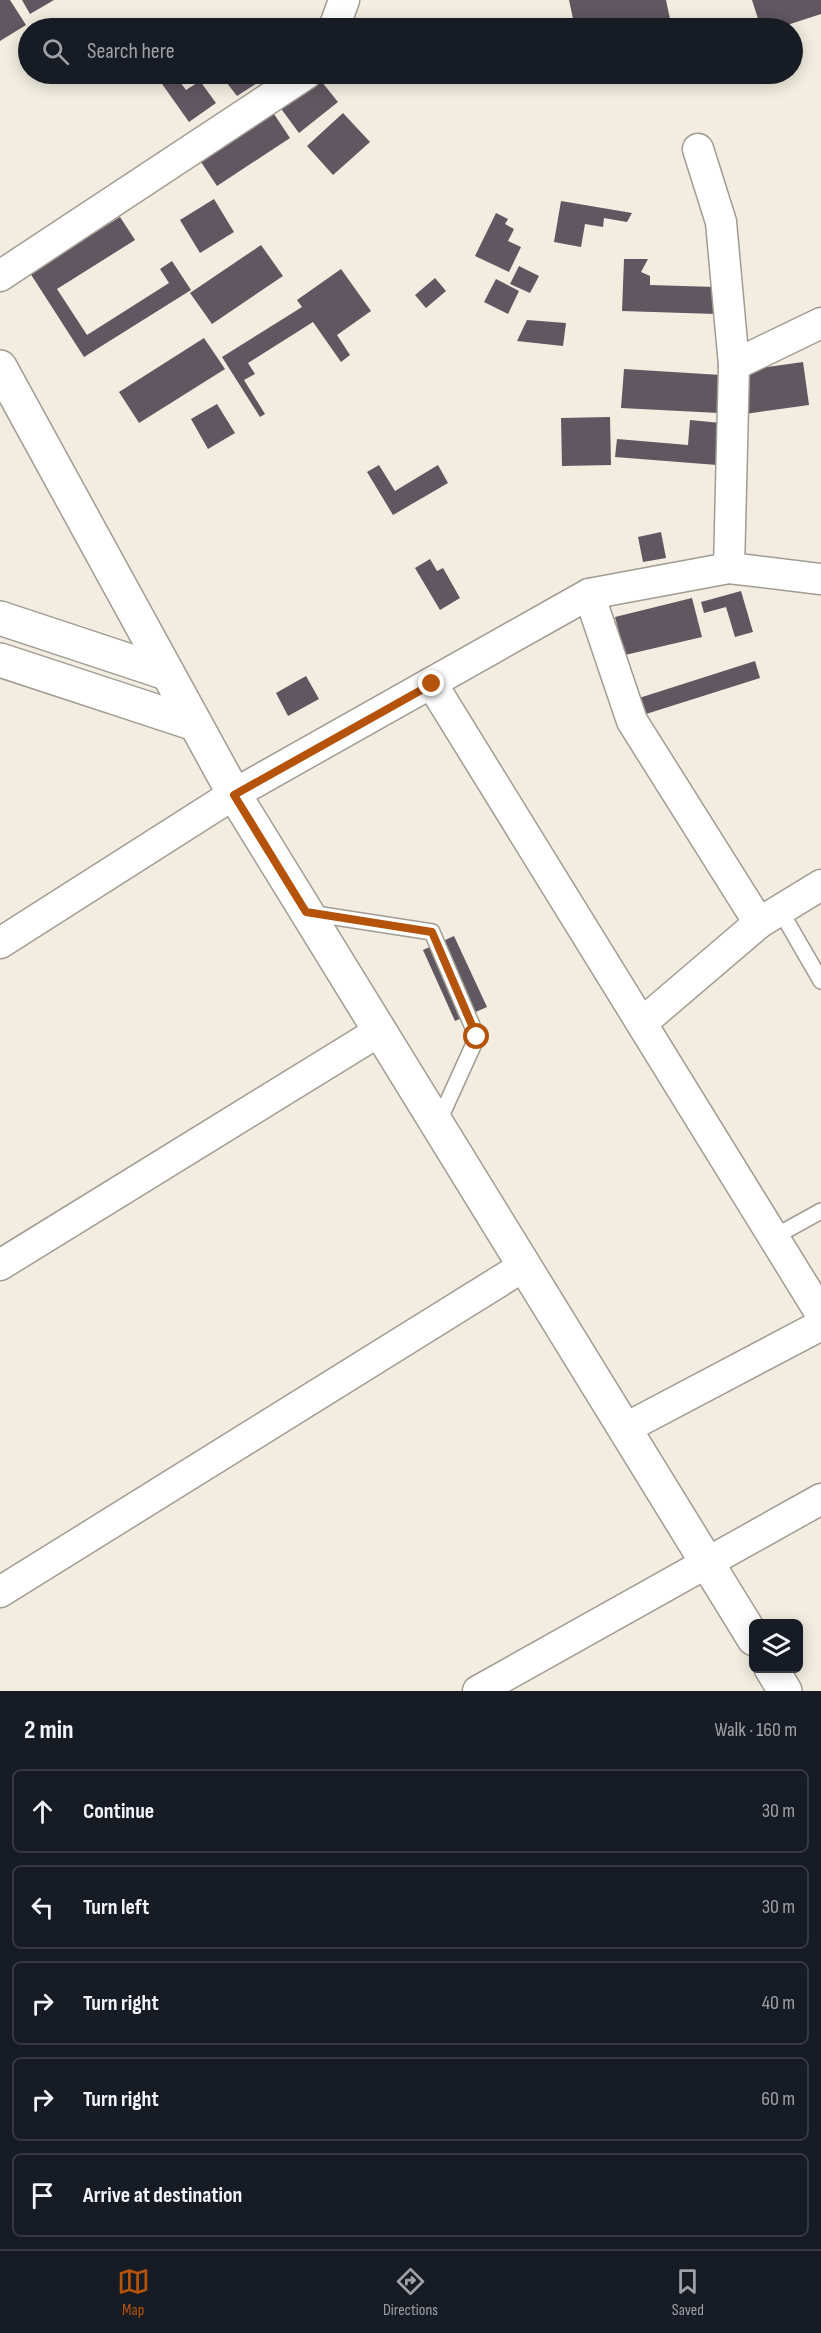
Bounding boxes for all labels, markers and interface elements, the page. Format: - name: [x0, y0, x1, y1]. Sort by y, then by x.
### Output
- search box: [18, 18, 803, 84]
- icon: search: [39, 35, 72, 68]
- text: Search here: [87, 38, 174, 65]
- route end: [418, 670, 444, 696]
- route start: [463, 1023, 489, 1049]
- map controls: [749, 1619, 803, 1673]
- button: layers: [749, 1619, 803, 1673]
- text: 2 min: [24, 1715, 74, 1746]
- text: Walk · 160 m: [714, 1718, 797, 1742]
- icon: ahead: [26, 1795, 59, 1828]
- text: Continue: [83, 1798, 154, 1825]
- text: 30 m: [762, 1799, 795, 1823]
- icon: left: [26, 1891, 59, 1924]
- text: Turn left: [83, 1894, 149, 1921]
- text: 30 m: [762, 1895, 795, 1919]
- icon: right: [26, 1987, 59, 2020]
- text: Turn right: [83, 1990, 159, 2017]
- text: 40 m: [762, 1991, 795, 2015]
- icon: right: [26, 2083, 59, 2116]
- text: Turn right: [83, 2086, 159, 2113]
- text: 60 m: [761, 2087, 795, 2111]
- icon: arrive: [26, 2179, 59, 2212]
- text: Arrive at destination: [83, 2182, 242, 2209]
- tab: Map: [117, 2265, 150, 2320]
- tab: Directions: [383, 2265, 438, 2320]
- tab: Saved: [671, 2265, 704, 2320]

